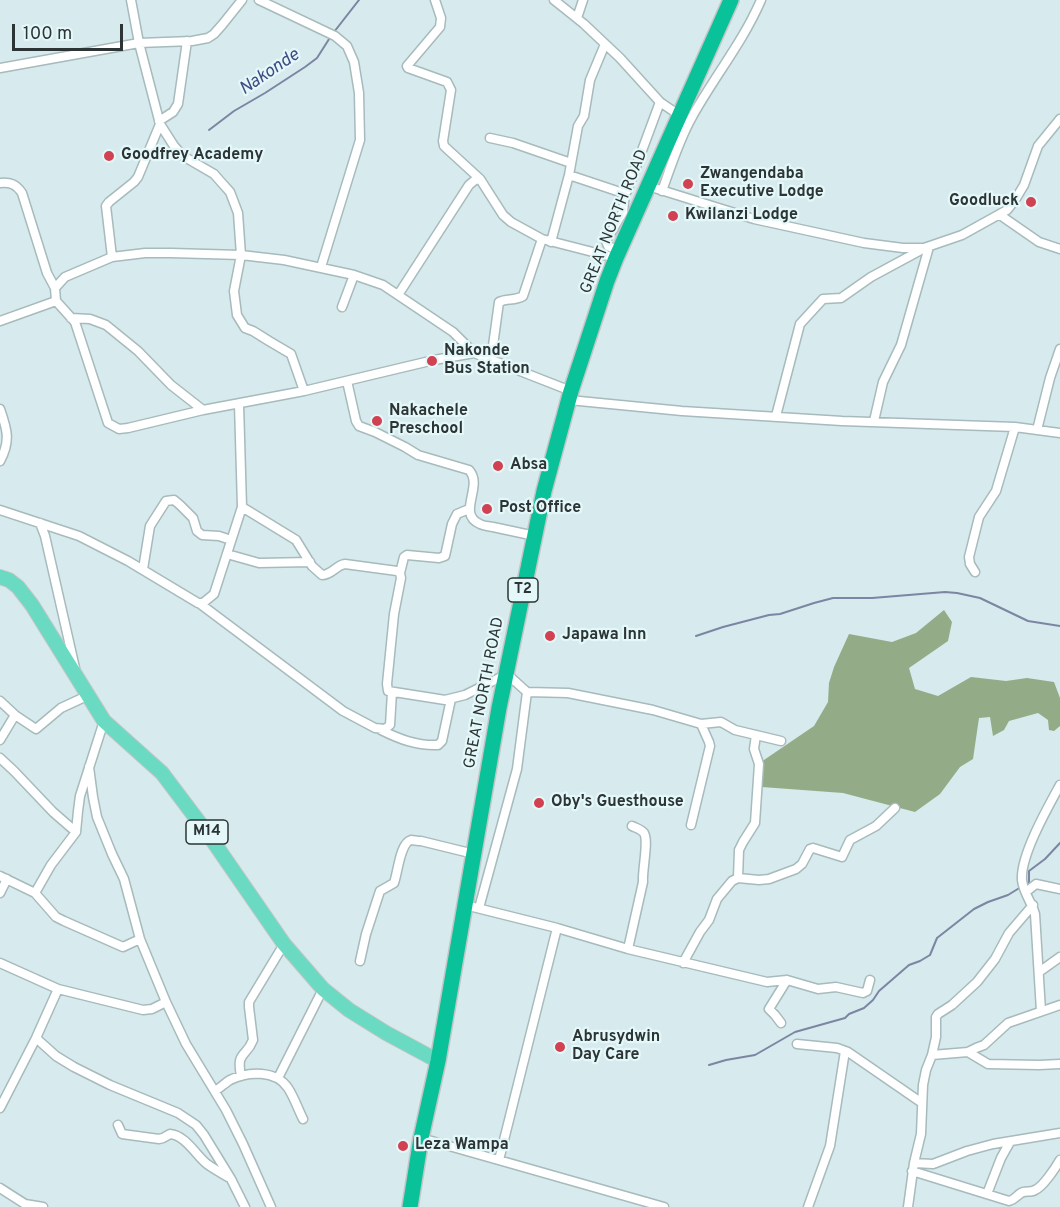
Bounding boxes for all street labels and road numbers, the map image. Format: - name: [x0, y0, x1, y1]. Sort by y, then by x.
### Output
- street label: GREAT NORTH ROAD: [577, 147, 653, 297]
- road number: T2: [508, 578, 538, 602]
- street label: GREAT NORTH ROAD: [461, 616, 509, 770]
- road number: M14: [186, 820, 228, 844]

